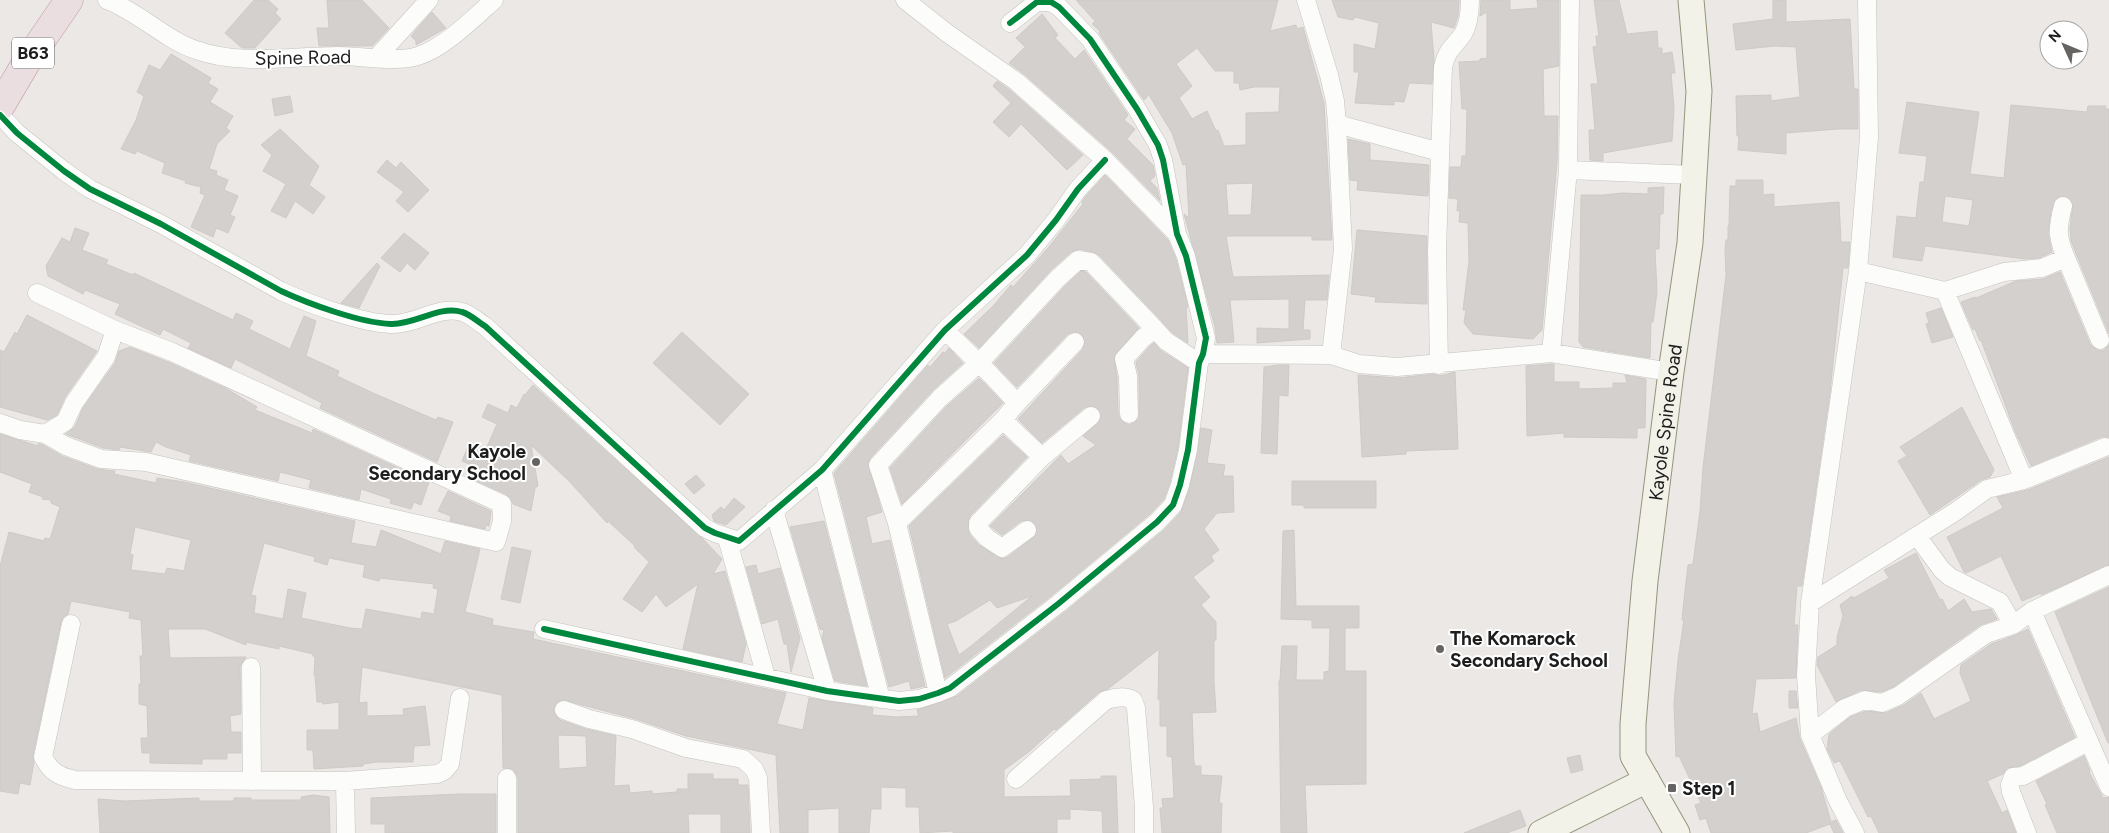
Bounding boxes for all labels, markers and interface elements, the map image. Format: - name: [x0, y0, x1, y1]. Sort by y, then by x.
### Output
- north arrow: [2039, 20, 2089, 70]
- text: N: [2045, 27, 2065, 46]
- road number: B63: [12, 38, 54, 68]
- street label: Spine Road: [254, 45, 352, 70]
- street label: Kayole Spine Road: [1644, 343, 1687, 502]
- place label: Kayole Secondary School: [368, 440, 526, 485]
- marker: Kayole Secondary School: [530, 456, 542, 468]
- place label: The Komarock Secondary School: [1450, 627, 1608, 672]
- marker: The Komarock Secondary School: [1434, 643, 1446, 655]
- place label: Step 1: [1682, 777, 1736, 800]
- marker: Step 1: [1666, 782, 1678, 794]

